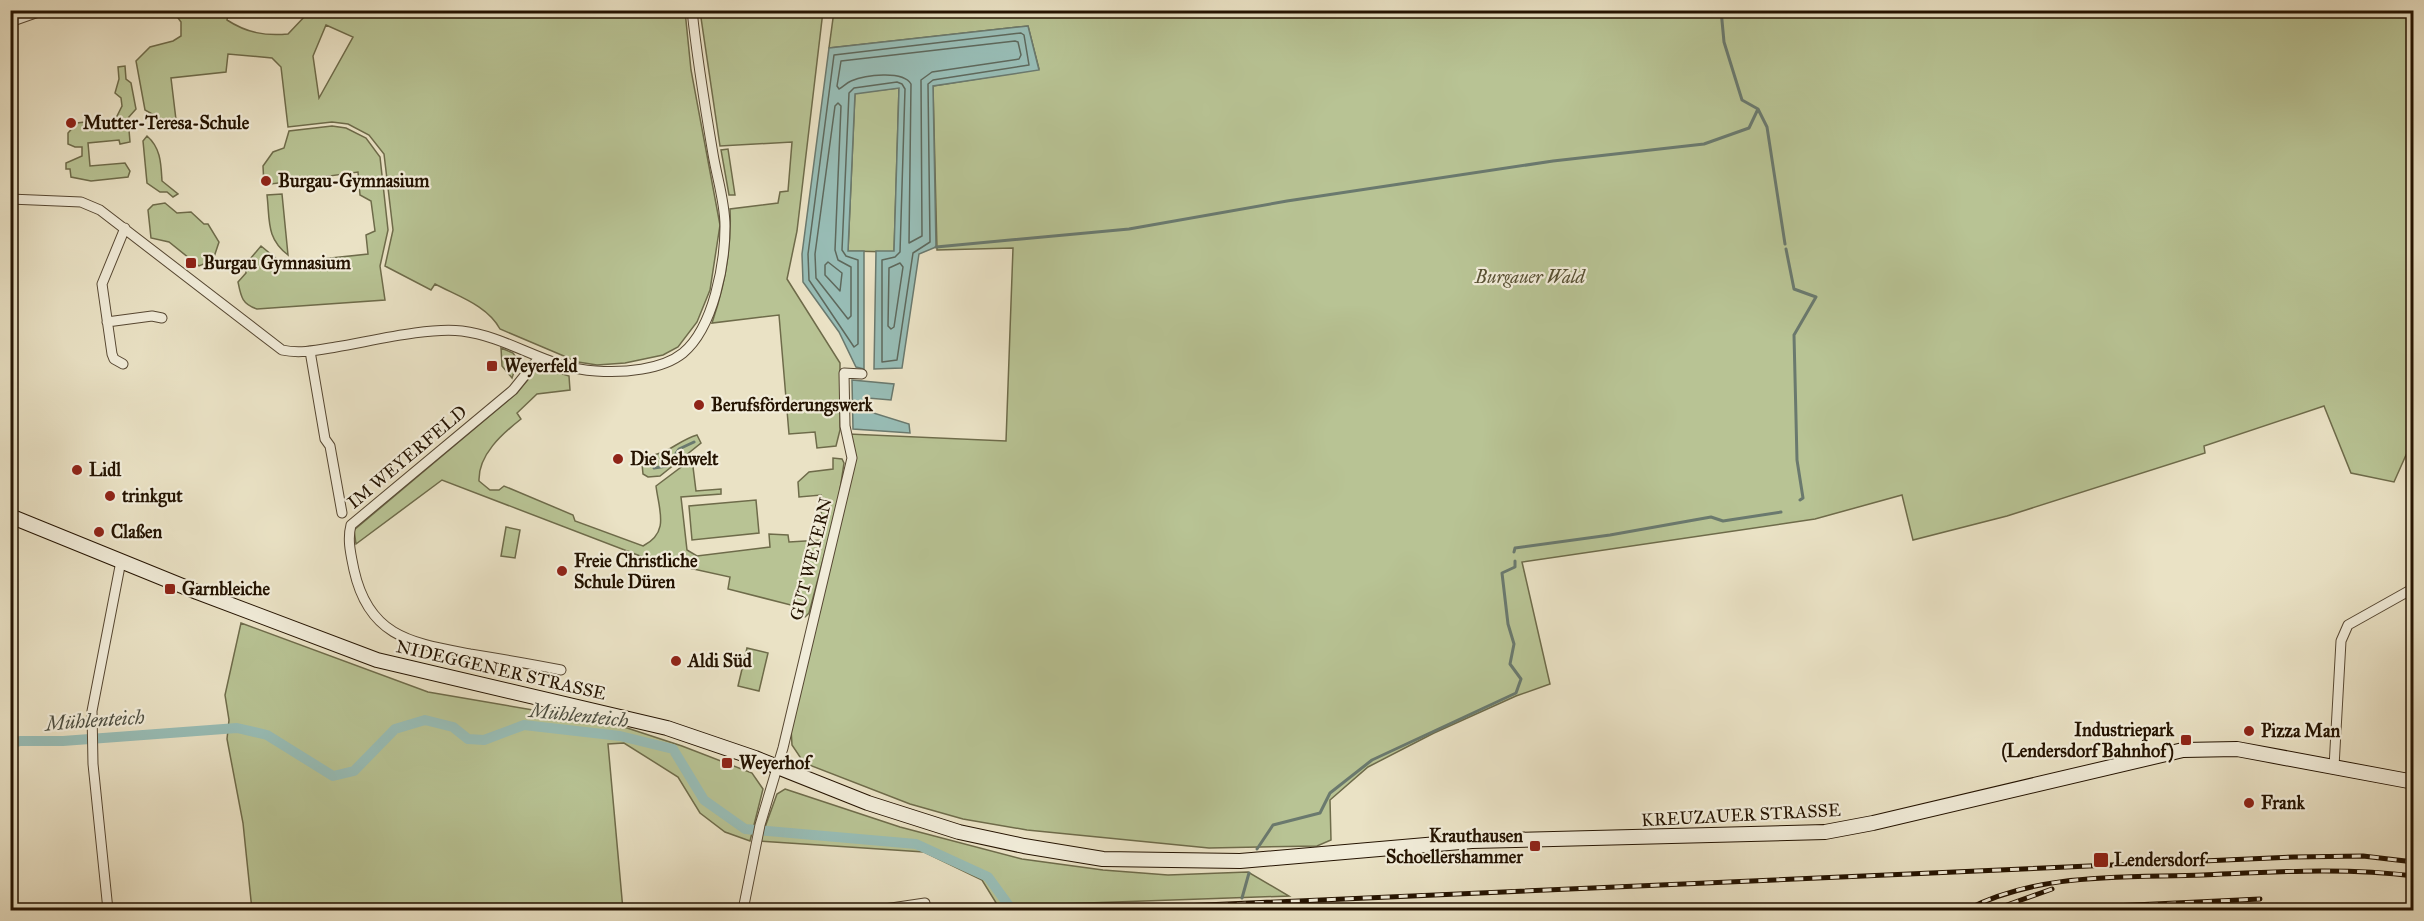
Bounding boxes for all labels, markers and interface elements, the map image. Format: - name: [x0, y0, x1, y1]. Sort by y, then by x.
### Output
- place label: Mutter-Teresa-Schule: [83, 112, 250, 134]
- marker: Mutter-Teresa-Schule: [64, 116, 78, 130]
- place label: Burgau-Gymnasium: [278, 170, 430, 193]
- marker: Burgau-Gymnasium: [259, 174, 273, 188]
- place label: Burgau Gymnasium: [203, 252, 352, 275]
- marker: Burgau Gymnasium: [184, 256, 198, 270]
- park label: Burgauer Wald: [1474, 266, 1587, 288]
- place label: Weyerfeld: [504, 355, 578, 378]
- marker: Weyerfeld: [485, 359, 499, 373]
- place label: Berufsförderungswerk: [711, 394, 874, 417]
- marker: Berufsförderungswerk: [692, 398, 706, 412]
- street label: IM WEYERFELD: [343, 401, 471, 513]
- place label: Die Sehwelt: [630, 448, 719, 470]
- marker: Die Sehwelt: [611, 452, 625, 466]
- place label: Lidl: [89, 459, 122, 481]
- marker: Lidl: [70, 463, 84, 477]
- place label: trinkgut: [121, 485, 183, 508]
- marker: trinkgut: [103, 489, 117, 503]
- street label: GUT WEYERN: [785, 495, 837, 623]
- place label: Claßen: [111, 521, 163, 543]
- marker: Claßen: [92, 525, 106, 539]
- place label: Freie Christliche Schule Düren: [574, 550, 698, 593]
- marker: Freie Christliche Schule Düren: [555, 564, 569, 578]
- place label: Garnbleiche: [182, 578, 271, 600]
- marker: Garnbleiche: [163, 582, 177, 596]
- street label: NIDEGGENER STRASSE: [394, 635, 608, 705]
- place label: Aldi Süd: [687, 650, 753, 672]
- marker: Aldi Süd: [669, 654, 683, 668]
- water label: Mühlenteich: [526, 698, 630, 732]
- water label: Mühlenteich: [43, 705, 146, 736]
- place label: Industriepark (Lendersdorf Bahnhof): [2002, 719, 2175, 763]
- place label: Pizza Man: [2261, 720, 2341, 742]
- marker: Pizza Man: [2242, 724, 2256, 738]
- marker: Industriepark (Lendersdorf Bahnhof): [2179, 733, 2193, 747]
- place label: Weyerhof: [739, 752, 813, 775]
- marker: Weyerhof: [720, 756, 734, 770]
- place label: Frank: [2261, 792, 2305, 814]
- marker: Frank: [2242, 796, 2256, 810]
- street label: KREUZAUER STRASSE: [1641, 799, 1841, 831]
- place label: Krauthausen Schoellershammer: [1386, 825, 1524, 868]
- marker: Krauthausen Schoellershammer: [1528, 839, 1542, 853]
- place label: Lendersdorf: [2114, 849, 2208, 871]
- marker: Lendersdorf: [2092, 851, 2110, 869]

